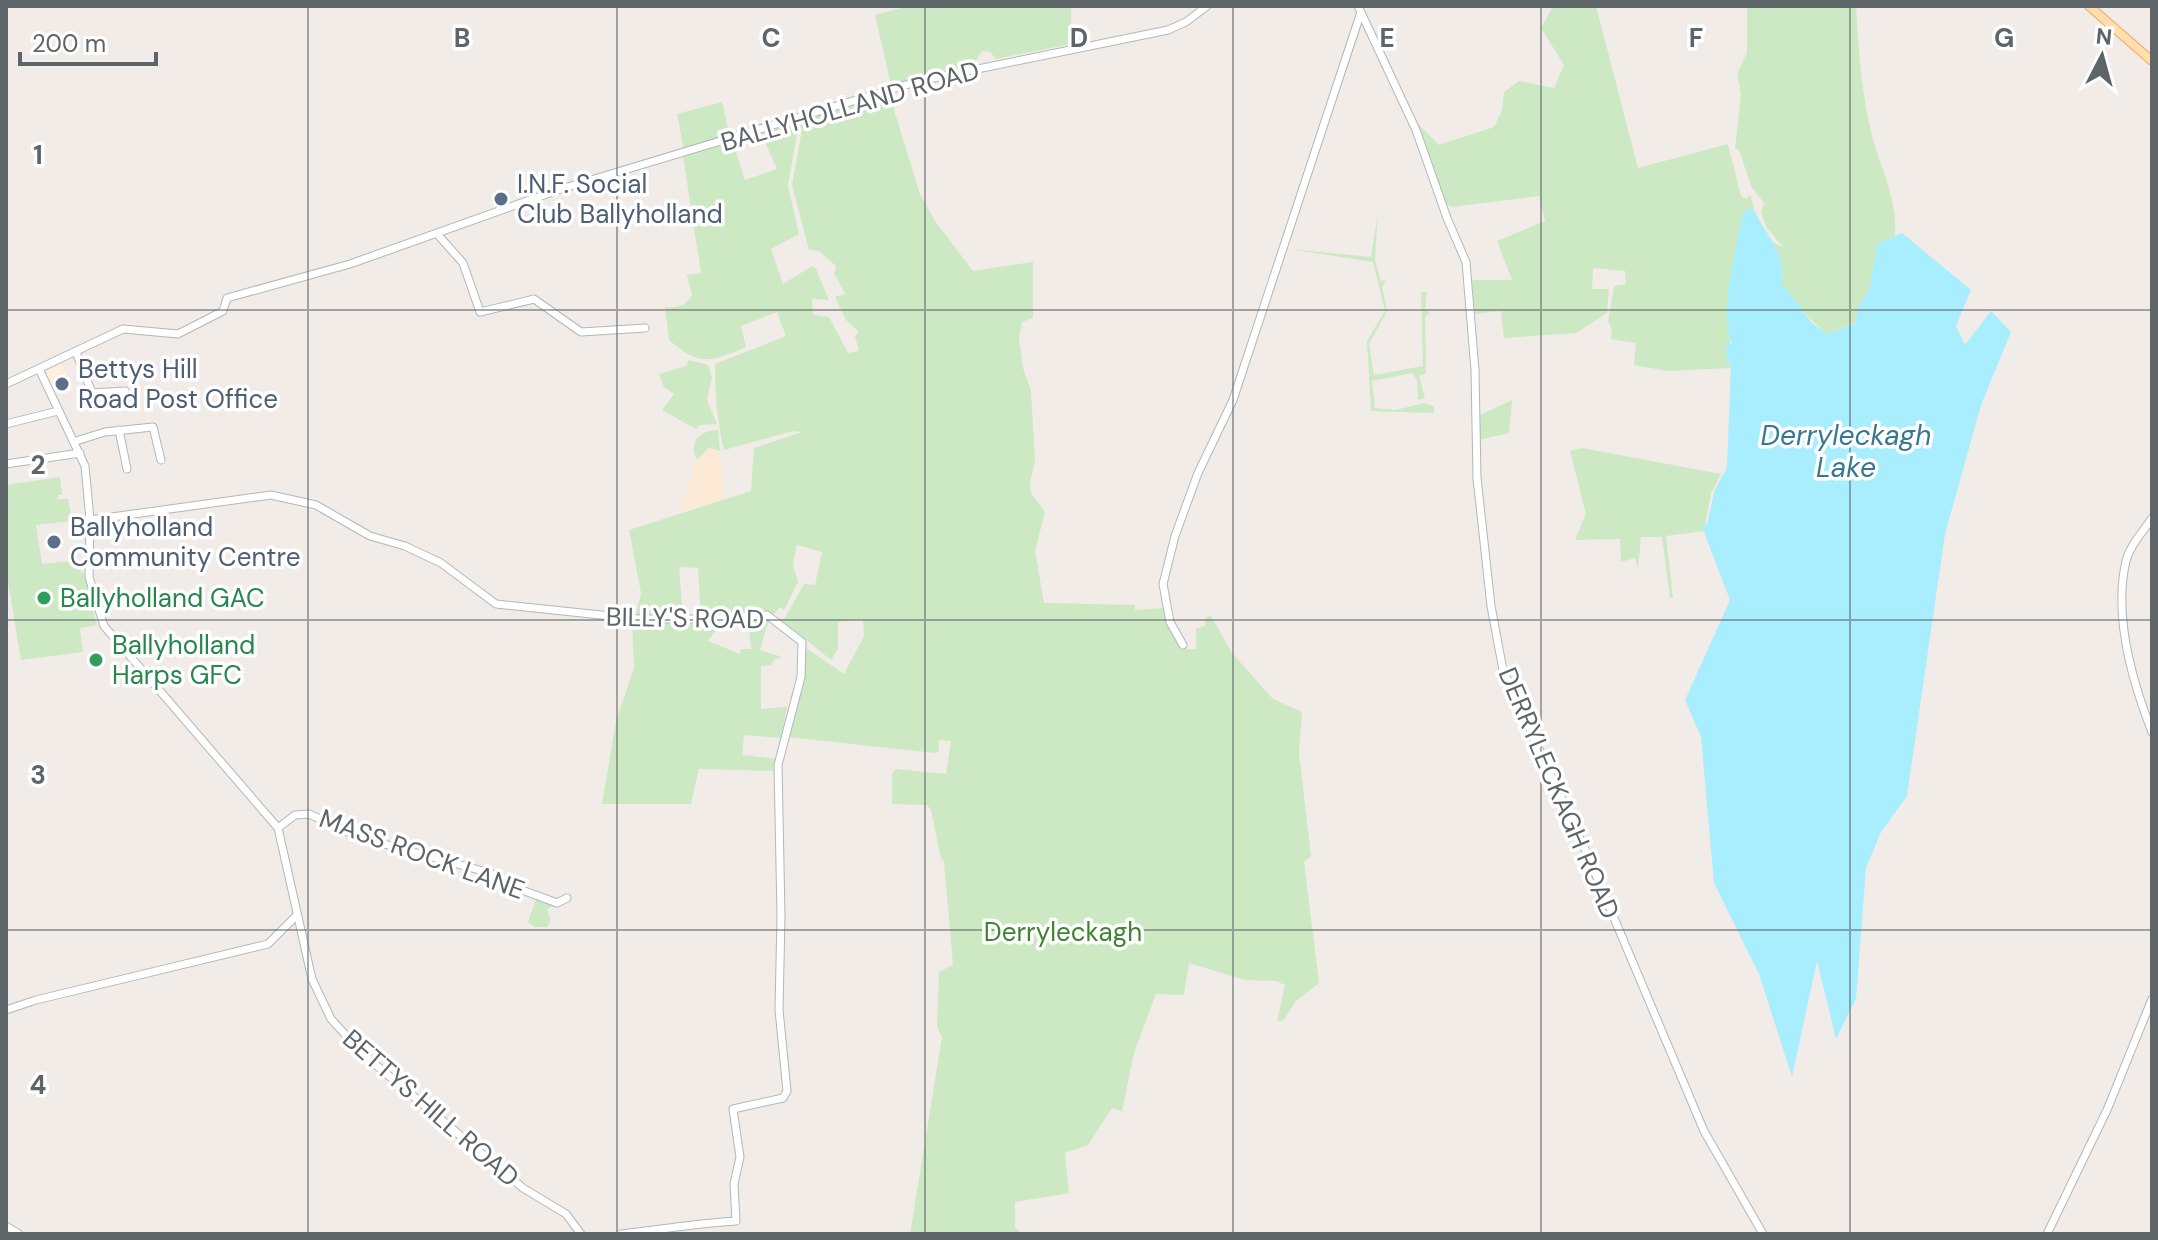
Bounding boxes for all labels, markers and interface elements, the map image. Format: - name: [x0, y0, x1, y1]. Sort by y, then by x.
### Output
- scale bar: [20, 16, 156, 66]
- north arrow: [2062, 16, 2142, 96]
- text: B: [454, 21, 470, 55]
- text: C: [761, 21, 781, 55]
- text: D: [1070, 21, 1088, 55]
- text: E: [1379, 21, 1395, 55]
- text: F: [1689, 21, 1703, 55]
- text: G: [1994, 21, 2014, 55]
- text: N: [2095, 21, 2114, 52]
- text: 200 m: [32, 28, 106, 59]
- street label: BALLYHOLLAND ROAD: [717, 53, 983, 159]
- text: 1: [33, 138, 43, 172]
- place label: I.N.F. Social Club Ballyholland: [517, 167, 723, 231]
- marker: I.N.F. Social Club Ballyholland: [492, 190, 510, 208]
- place label: Bettys Hill Road Post Office: [78, 352, 278, 416]
- marker: Bettys Hill Road Post Office: [53, 375, 71, 393]
- water label: Derryleckagh Lake: [1761, 417, 1931, 486]
- text: 2: [30, 448, 46, 482]
- place label: Ballyholland Community Centre: [70, 510, 300, 574]
- marker: Ballyholland Community Centre: [45, 533, 63, 551]
- place label: Ballyholland GAC: [60, 581, 265, 615]
- marker: Ballyholland GAC: [35, 589, 53, 607]
- street label: BILLY'S ROAD: [606, 600, 764, 636]
- place label: Ballyholland Harps GFC: [112, 628, 255, 692]
- marker: Ballyholland Harps GFC: [87, 651, 105, 669]
- street label: DERRYLECKAGH ROAD: [1491, 662, 1627, 924]
- text: 3: [30, 758, 46, 792]
- street label: MASS ROCK LANE: [315, 801, 529, 907]
- park label: Derryleckagh: [984, 915, 1142, 949]
- street label: BETTYS HILL ROAD: [336, 1022, 526, 1194]
- text: 4: [30, 1068, 46, 1102]

